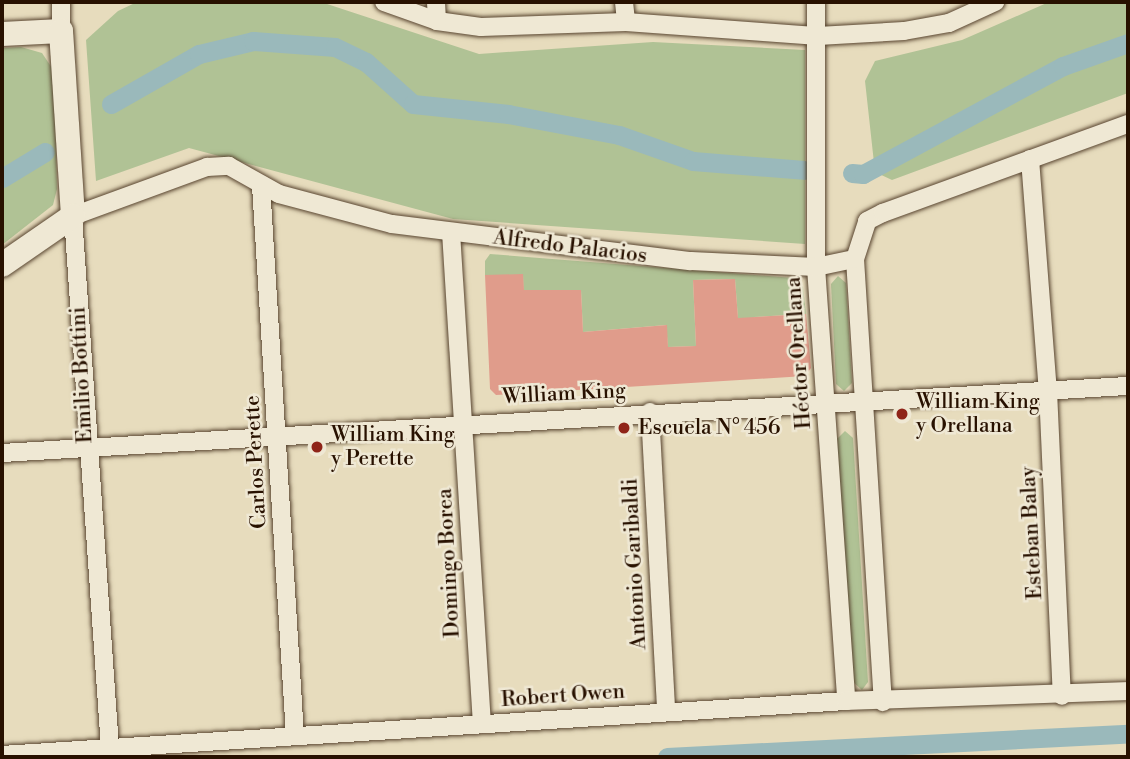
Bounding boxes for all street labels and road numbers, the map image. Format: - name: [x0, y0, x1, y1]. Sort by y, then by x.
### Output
- street label: Alfredo Palacios: [492, 225, 648, 269]
- street label: Héctor Orellana: [781, 276, 817, 430]
- street label: Emilio Bottini: [66, 306, 98, 444]
- street label: William King: [502, 378, 626, 410]
- street label: Carlos Perette: [240, 395, 272, 529]
- street label: Esteban Balay: [1016, 466, 1048, 600]
- street label: Antonio Garibaldi: [618, 478, 652, 650]
- street label: Domingo Borea: [433, 488, 465, 638]
- street label: Robert Owen: [500, 679, 626, 713]

